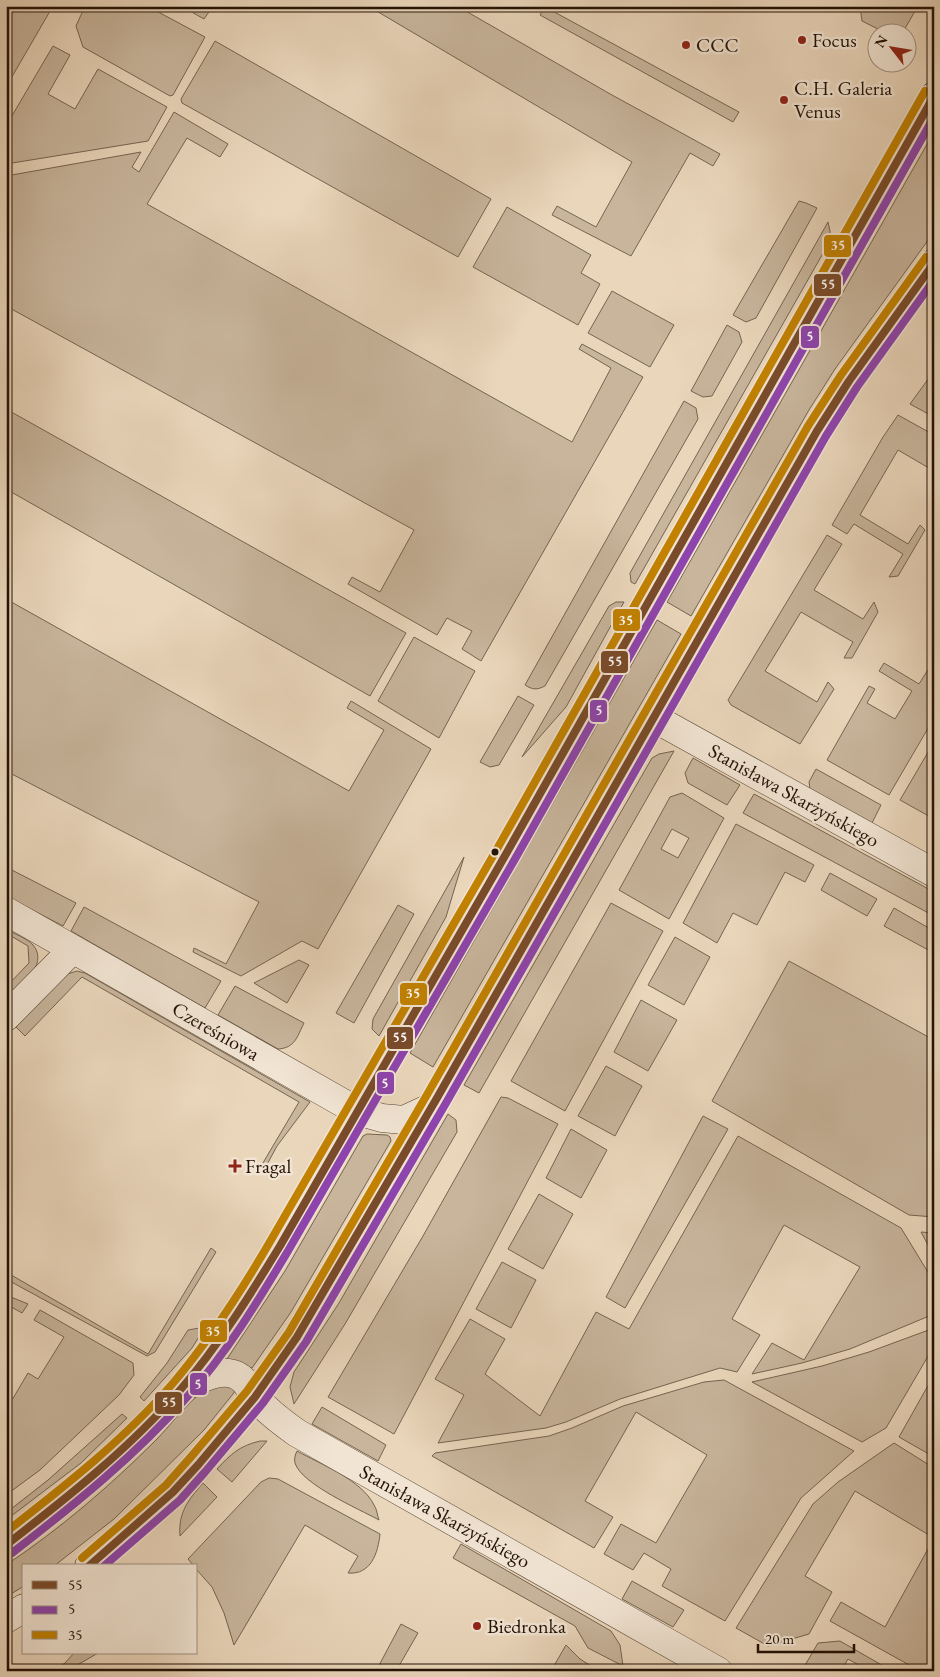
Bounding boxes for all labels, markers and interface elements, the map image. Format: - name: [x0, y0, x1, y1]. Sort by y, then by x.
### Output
- north arrow: [868, 22, 918, 72]
- place label: Focus: [812, 27, 857, 53]
- text: N: [870, 31, 892, 51]
- place label: CCC: [696, 32, 739, 58]
- marker: Focus: [796, 34, 808, 46]
- marker: CCC: [680, 39, 692, 51]
- place label: C.H. Galeria Venus: [794, 75, 892, 124]
- marker: C.H. Galeria Venus: [778, 94, 790, 106]
- line badge: 35: [823, 234, 852, 258]
- text: 35: [831, 236, 845, 254]
- line badge: 55: [813, 273, 842, 297]
- text: 55: [821, 275, 835, 293]
- line badge: 5: [800, 325, 820, 349]
- text: 5: [806, 327, 814, 345]
- line badge: 35: [612, 608, 641, 632]
- text: 35: [619, 611, 633, 629]
- line badge: 55: [600, 650, 629, 674]
- text: 55: [608, 652, 622, 670]
- line badge: 5: [589, 699, 608, 723]
- text: 5: [595, 701, 603, 719]
- street label: Stanisława Skarżyńskiego: [704, 737, 884, 853]
- unlabelled marker: [490, 847, 500, 857]
- line badge: 35: [399, 982, 428, 1006]
- text: 35: [406, 984, 420, 1002]
- street label: Czereśniowa: [168, 996, 264, 1066]
- line badge: 55: [386, 1026, 414, 1050]
- text: 55: [393, 1028, 407, 1046]
- line badge: 5: [376, 1071, 395, 1095]
- text: 5: [381, 1074, 389, 1092]
- place label: Fragal: [245, 1153, 292, 1179]
- marker: Fragal: [229, 1160, 241, 1172]
- line badge: 35: [199, 1319, 228, 1343]
- text: 35: [206, 1322, 220, 1340]
- line badge: 5: [189, 1372, 208, 1396]
- text: 5: [194, 1375, 202, 1393]
- line badge: 55: [154, 1391, 183, 1415]
- text: 55: [162, 1393, 176, 1411]
- street label: Stanisława Skarżyńskiego: [355, 1458, 535, 1574]
- legend: [22, 1564, 198, 1654]
- text: 55: [68, 1575, 82, 1594]
- text: 5: [68, 1599, 75, 1618]
- place label: Biedronka: [487, 1613, 566, 1639]
- marker: Biedronka: [471, 1620, 483, 1632]
- scale bar: [758, 1622, 854, 1654]
- text: 35: [68, 1625, 82, 1644]
- text: 20 m: [765, 1629, 794, 1648]

